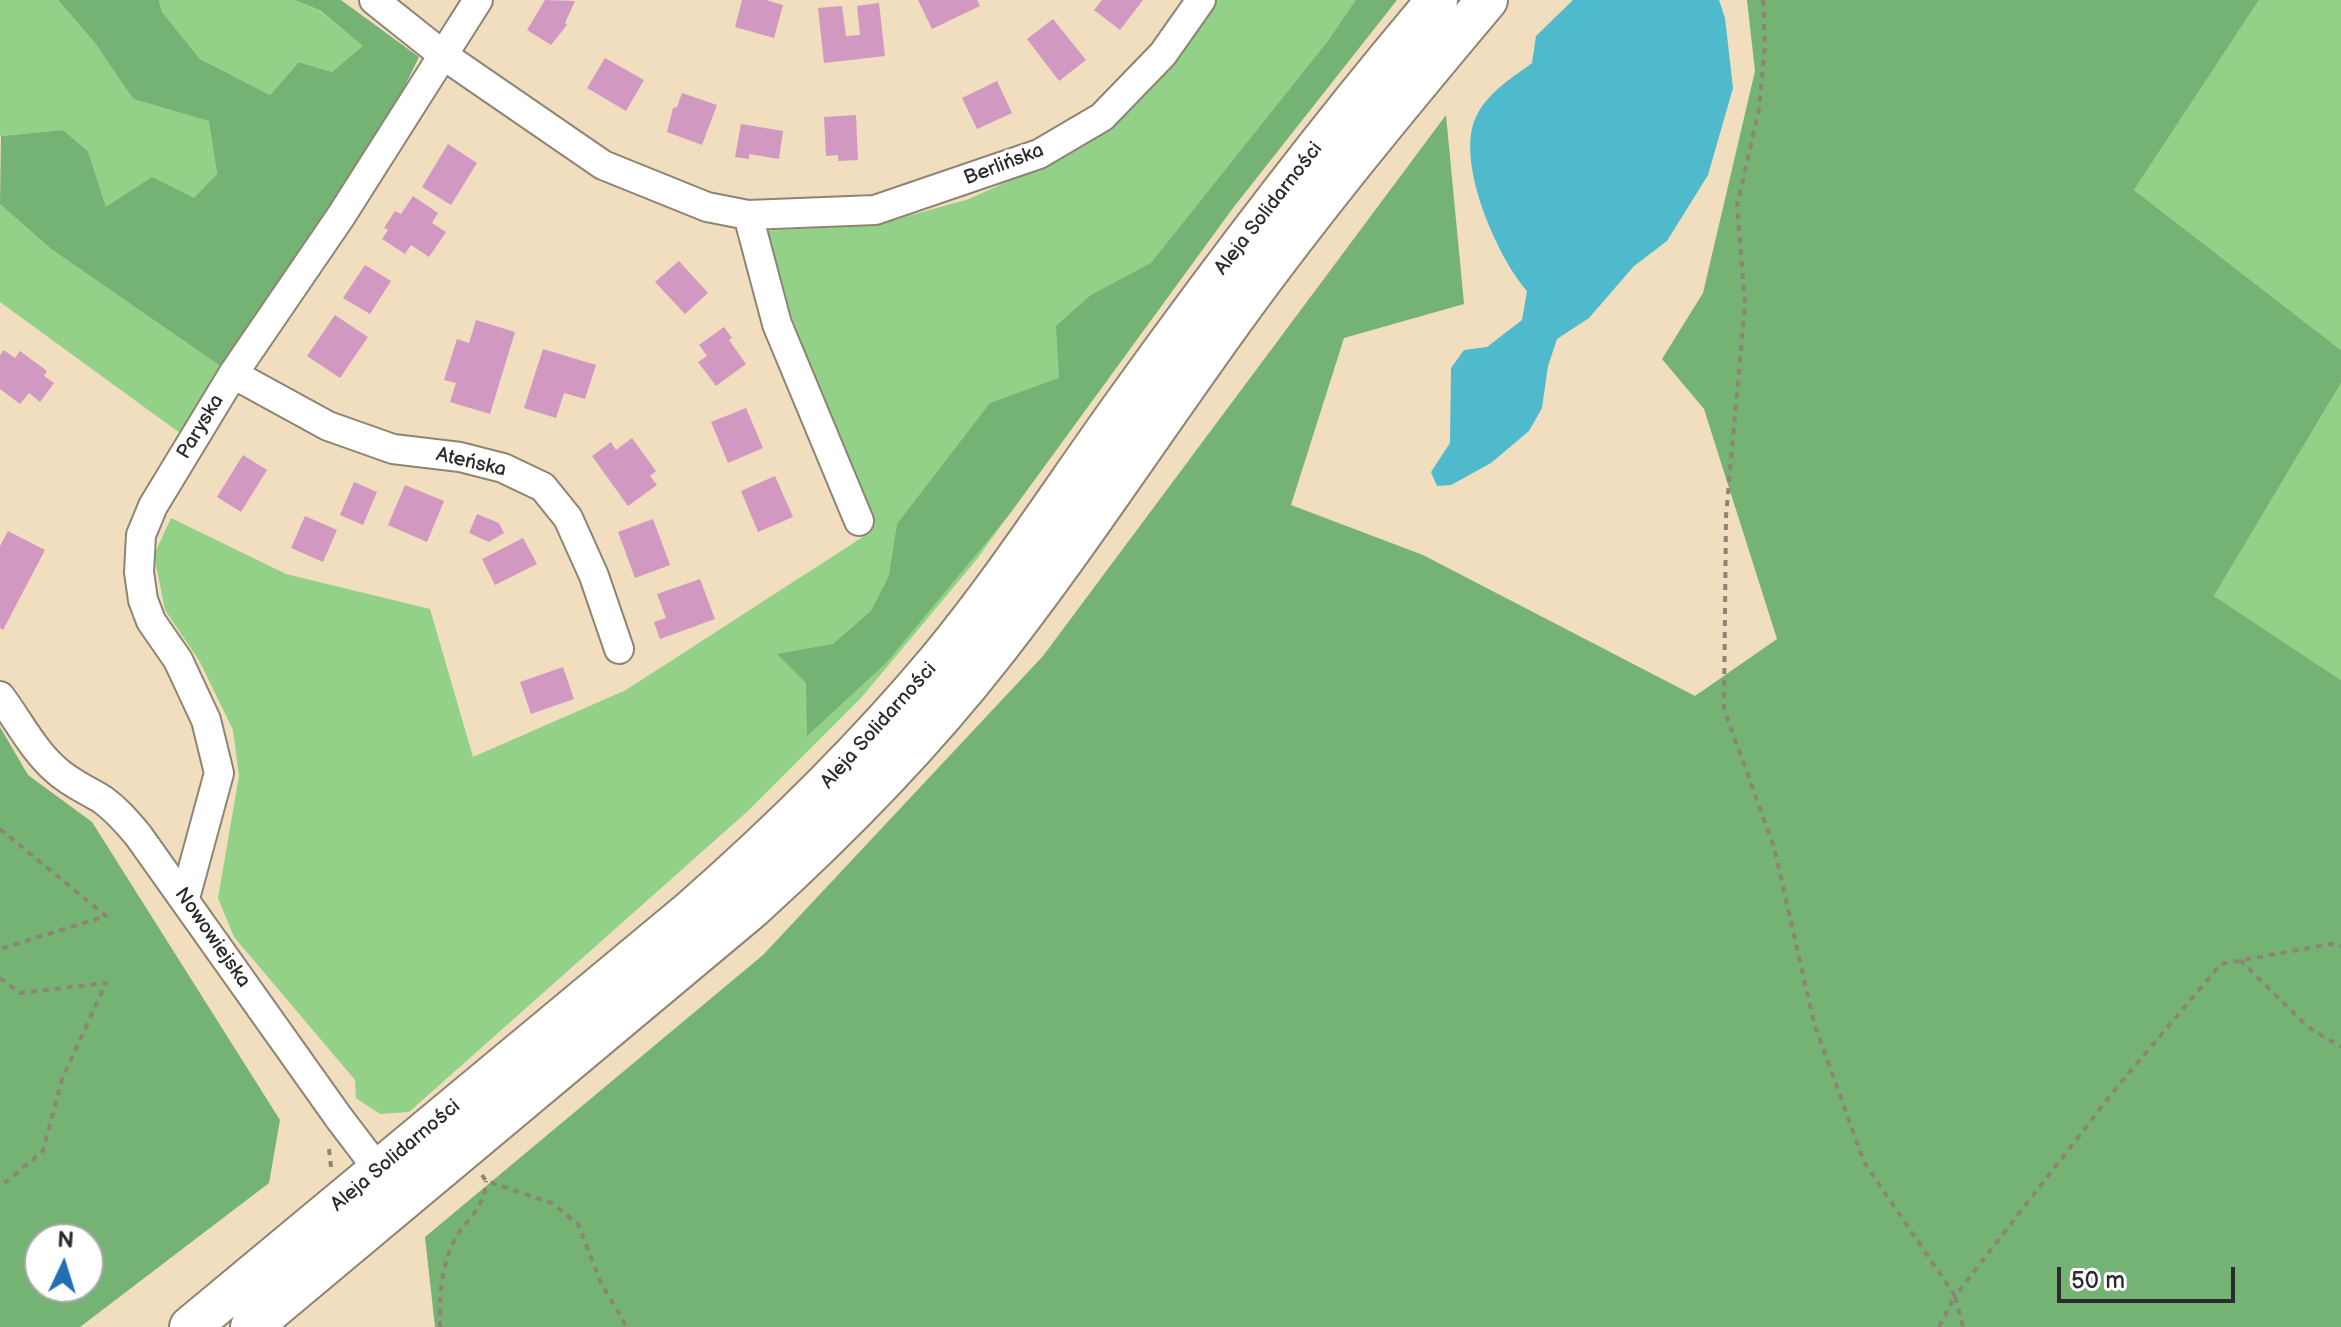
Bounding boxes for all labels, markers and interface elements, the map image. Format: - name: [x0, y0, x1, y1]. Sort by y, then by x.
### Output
- street label: Aleja Solidarności: [1210, 138, 1328, 280]
- street label: Berlińska: [961, 139, 1047, 191]
- street label: Paryska: [172, 390, 230, 464]
- street label: Ateńska: [434, 443, 508, 483]
- street label: Aleja Solidarności: [816, 658, 942, 794]
- street label: Nowowiejska: [169, 884, 255, 992]
- street label: Aleja Solidarności: [326, 1095, 466, 1217]
- north arrow: [24, 1223, 104, 1303]
- text: N: [56, 1227, 75, 1255]
- scale bar: [2061, 1251, 2239, 1301]
- text: 50 m: [2071, 1266, 2125, 1295]

